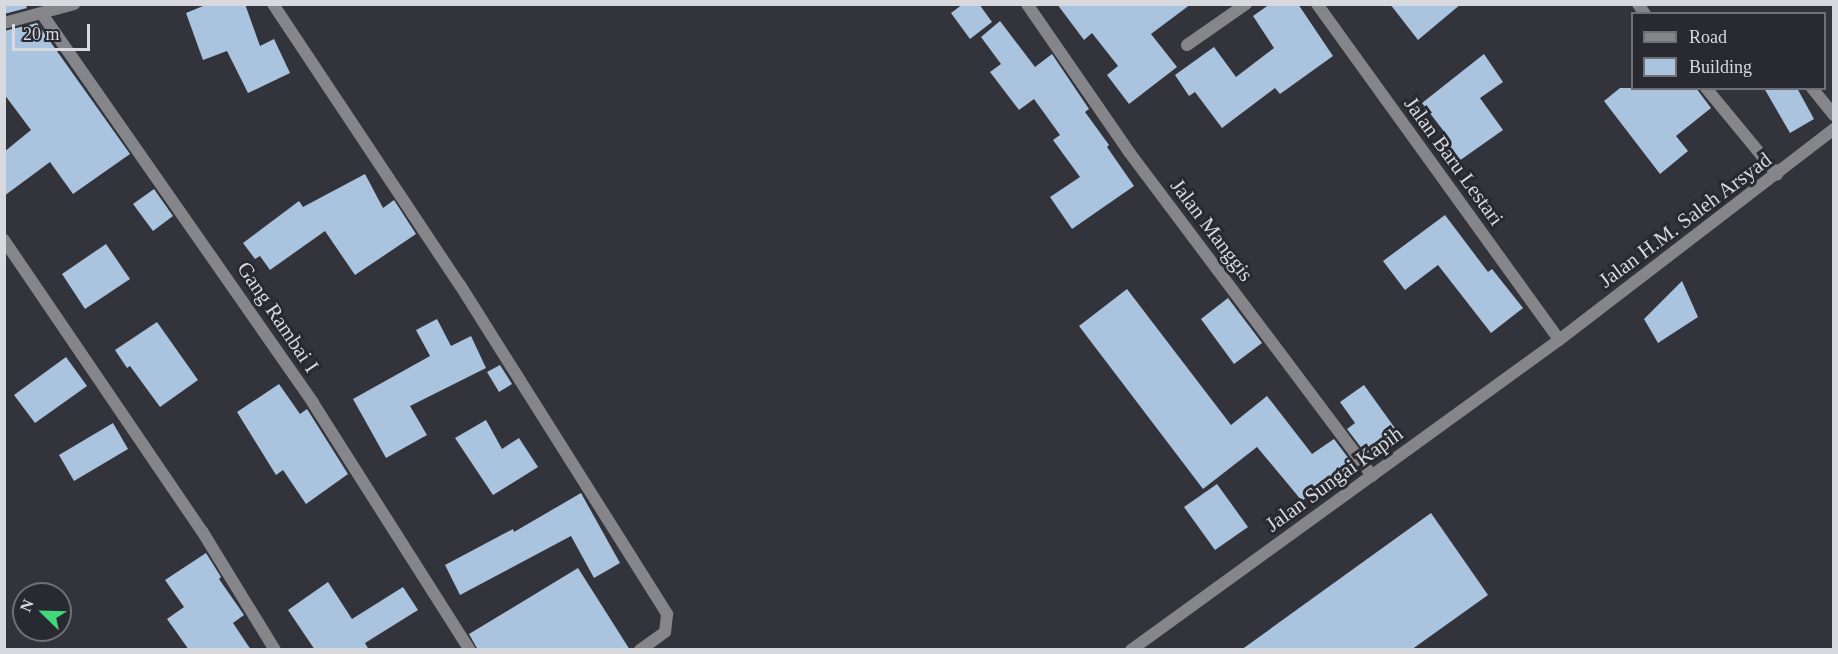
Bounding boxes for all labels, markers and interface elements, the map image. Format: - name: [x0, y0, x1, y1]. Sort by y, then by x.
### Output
- scale bar: [15, 12, 93, 50]
- legend: [1631, 12, 1826, 90]
- text: 20 m: [23, 24, 60, 44]
- text: Road: [1689, 27, 1727, 47]
- text: Building: [1689, 57, 1752, 77]
- street label: Jalan Baru Lestari: [1399, 92, 1509, 230]
- street label: Jalan H.M. Saleh Arsyad: [1593, 147, 1777, 293]
- street label: Jalan Manggis: [1165, 174, 1259, 286]
- street label: Gang Rambai I: [232, 257, 324, 377]
- street label: Jalan Sungai Kapih: [1261, 421, 1407, 537]
- north arrow: [12, 582, 72, 642]
- text: N: [17, 597, 37, 614]

